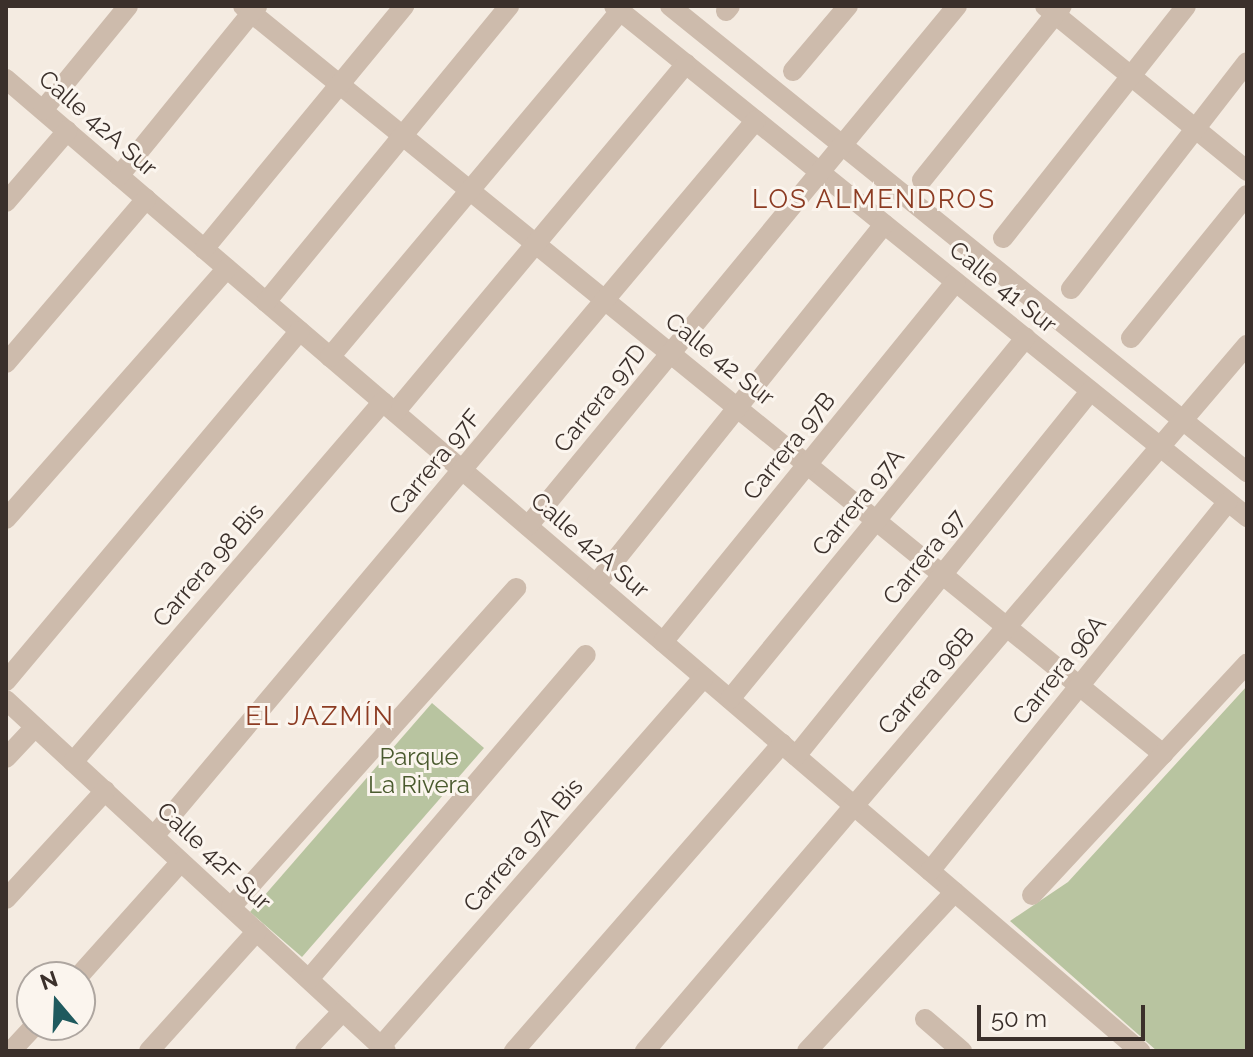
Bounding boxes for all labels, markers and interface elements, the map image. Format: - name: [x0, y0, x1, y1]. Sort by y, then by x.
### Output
- street label: Calle 42A Sur: [33, 64, 163, 182]
- district label: LOS ALMENDROS: [752, 184, 996, 216]
- street label: Calle 41 Sur: [944, 235, 1062, 339]
- street label: Calle 42 Sur: [660, 306, 780, 412]
- street label: Carrera 97D: [547, 338, 653, 458]
- street label: Carrera 97B: [737, 386, 841, 506]
- street label: Carrera 97F: [383, 404, 487, 520]
- street label: Carrera 97A: [806, 443, 910, 561]
- street label: Calle 42A Sur: [525, 486, 655, 604]
- street label: Carrera 98 Bis: [146, 497, 270, 633]
- street label: Carrera 97: [877, 503, 971, 611]
- street label: Carrera 96A: [1006, 610, 1112, 730]
- street label: Carrera 96B: [872, 622, 980, 740]
- district label: EL JAZMÍN: [245, 701, 395, 733]
- park label: Parque La Rivera: [368, 743, 470, 799]
- street label: Carrera 97A Bis: [457, 772, 589, 918]
- street label: Calle 42F Sur: [151, 796, 277, 916]
- north arrow: [16, 961, 96, 1041]
- text: N: [37, 965, 61, 995]
- scale bar: [981, 989, 1149, 1039]
- text: 50 m: [991, 1004, 1047, 1033]

